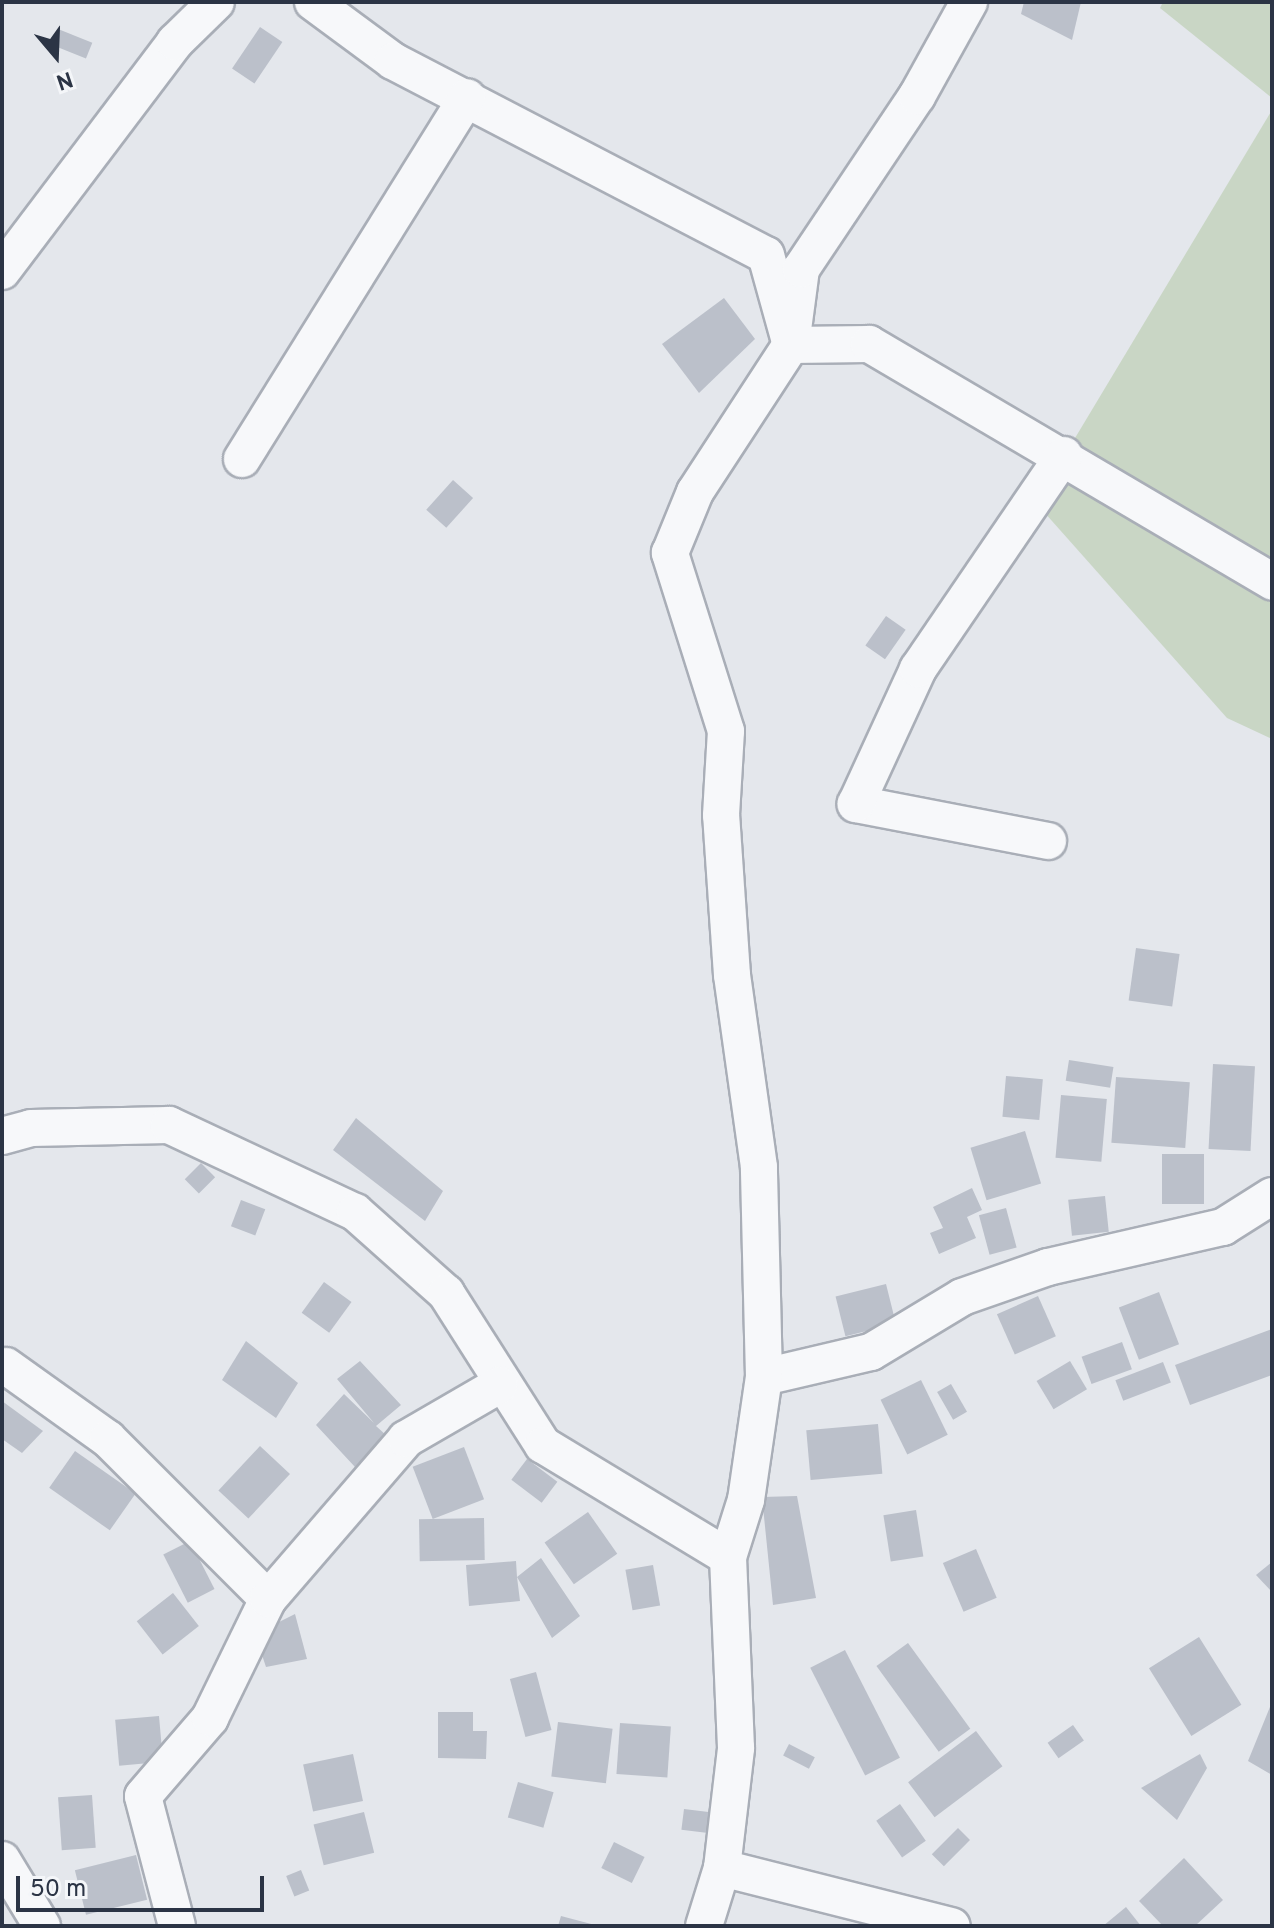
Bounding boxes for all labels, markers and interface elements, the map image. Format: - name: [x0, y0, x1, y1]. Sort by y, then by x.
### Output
- north arrow: [16, 16, 96, 96]
- text: N: [52, 64, 76, 94]
- scale bar: [20, 1860, 268, 1910]
- text: 50 m: [30, 1875, 86, 1905]

